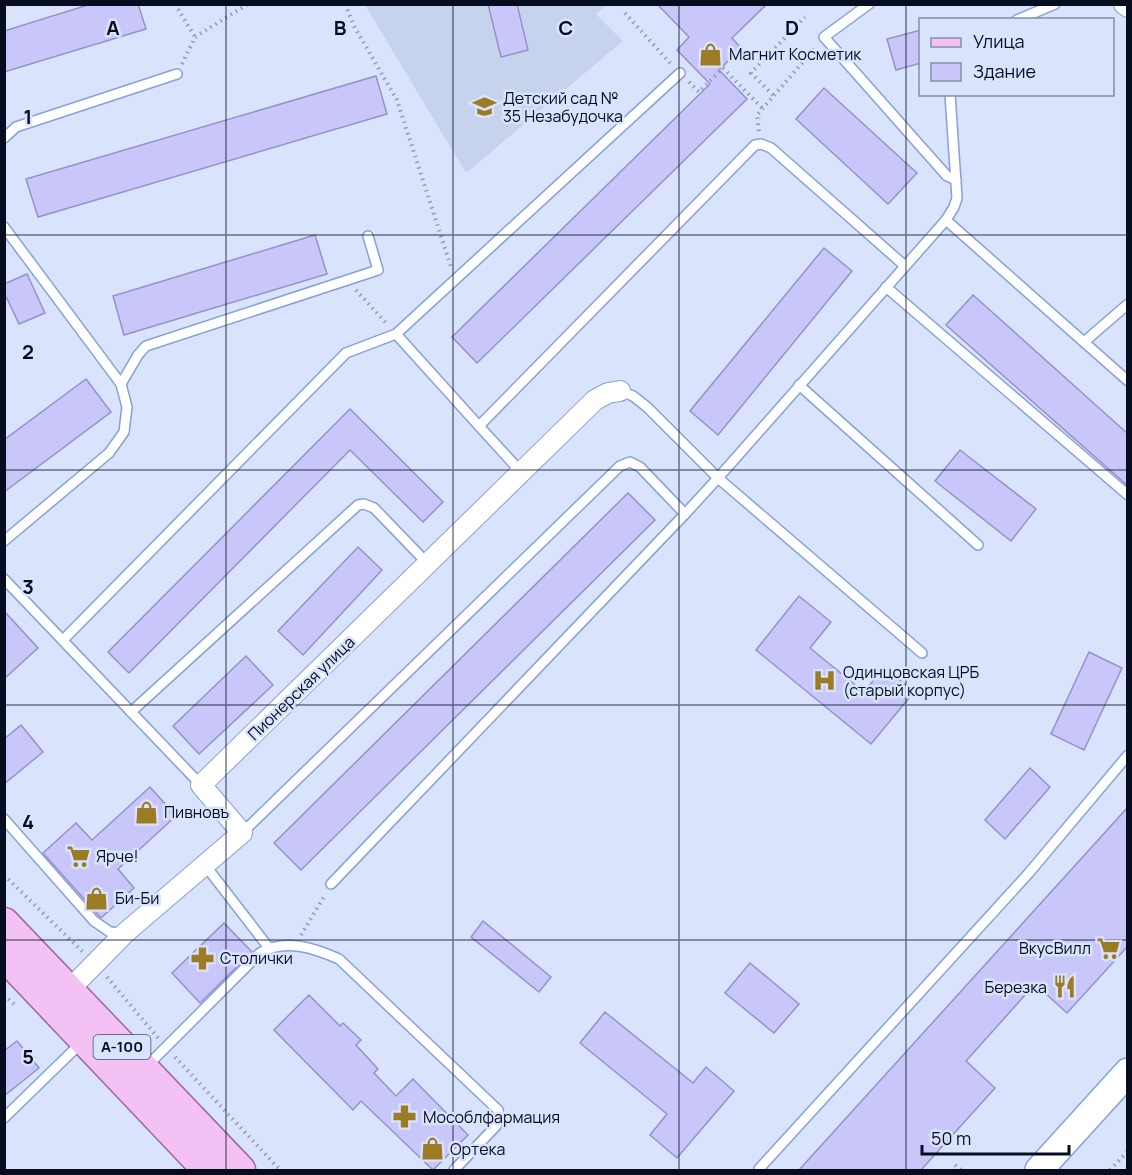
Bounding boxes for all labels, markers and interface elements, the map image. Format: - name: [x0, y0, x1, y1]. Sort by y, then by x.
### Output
- text: A: [106, 14, 120, 41]
- text: B: [334, 14, 347, 41]
- text: C: [559, 14, 573, 41]
- text: D: [785, 14, 799, 41]
- legend: [919, 18, 1114, 96]
- text: Улица: [973, 29, 1025, 53]
- shop icon: Магнит Косметик: [698, 41, 724, 67]
- place label: Магнит Косметик: [729, 43, 862, 65]
- text: Здание: [973, 59, 1036, 83]
- place label: Детский сад № 35 Незабудочка: [503, 87, 623, 127]
- school or university icon: Детский сад № 35 Незабудочка: [472, 94, 498, 120]
- text: 1: [24, 103, 32, 130]
- text: 2: [22, 338, 34, 365]
- text: 3: [22, 573, 34, 600]
- street label: Пионерская улица: [243, 631, 359, 745]
- place label: Одинцовская ЦРБ (старый корпус): [843, 661, 979, 701]
- hospital icon: Одинцовская ЦРБ (старый корпус): [812, 668, 838, 694]
- shop icon: Пивновъ: [133, 799, 159, 825]
- place label: Пивновъ: [164, 801, 229, 823]
- text: 4: [22, 808, 34, 835]
- supermarket icon: Ярче!: [65, 843, 91, 869]
- place label: Ярче!: [96, 845, 139, 867]
- shop icon: Би-Би: [84, 885, 110, 911]
- place label: Би-Би: [115, 887, 159, 909]
- supermarket icon: ВкусВилл: [1096, 935, 1122, 961]
- place label: ВкусВилл: [1019, 937, 1091, 959]
- pharmacy icon: Столички: [189, 945, 215, 971]
- place label: Столички: [220, 947, 293, 969]
- restaurant icon: Березка: [1052, 974, 1078, 1000]
- place label: Березка: [985, 976, 1047, 998]
- road number: А-100: [94, 1035, 150, 1059]
- text: 5: [22, 1043, 34, 1070]
- pharmacy icon: Мособлфармация: [392, 1104, 418, 1130]
- place label: Мособлфармация: [423, 1106, 560, 1128]
- scale bar: [922, 1118, 1069, 1156]
- text: 50 m: [931, 1126, 971, 1150]
- shop icon: Ортека: [419, 1136, 445, 1162]
- place label: Ортека: [450, 1138, 505, 1160]

